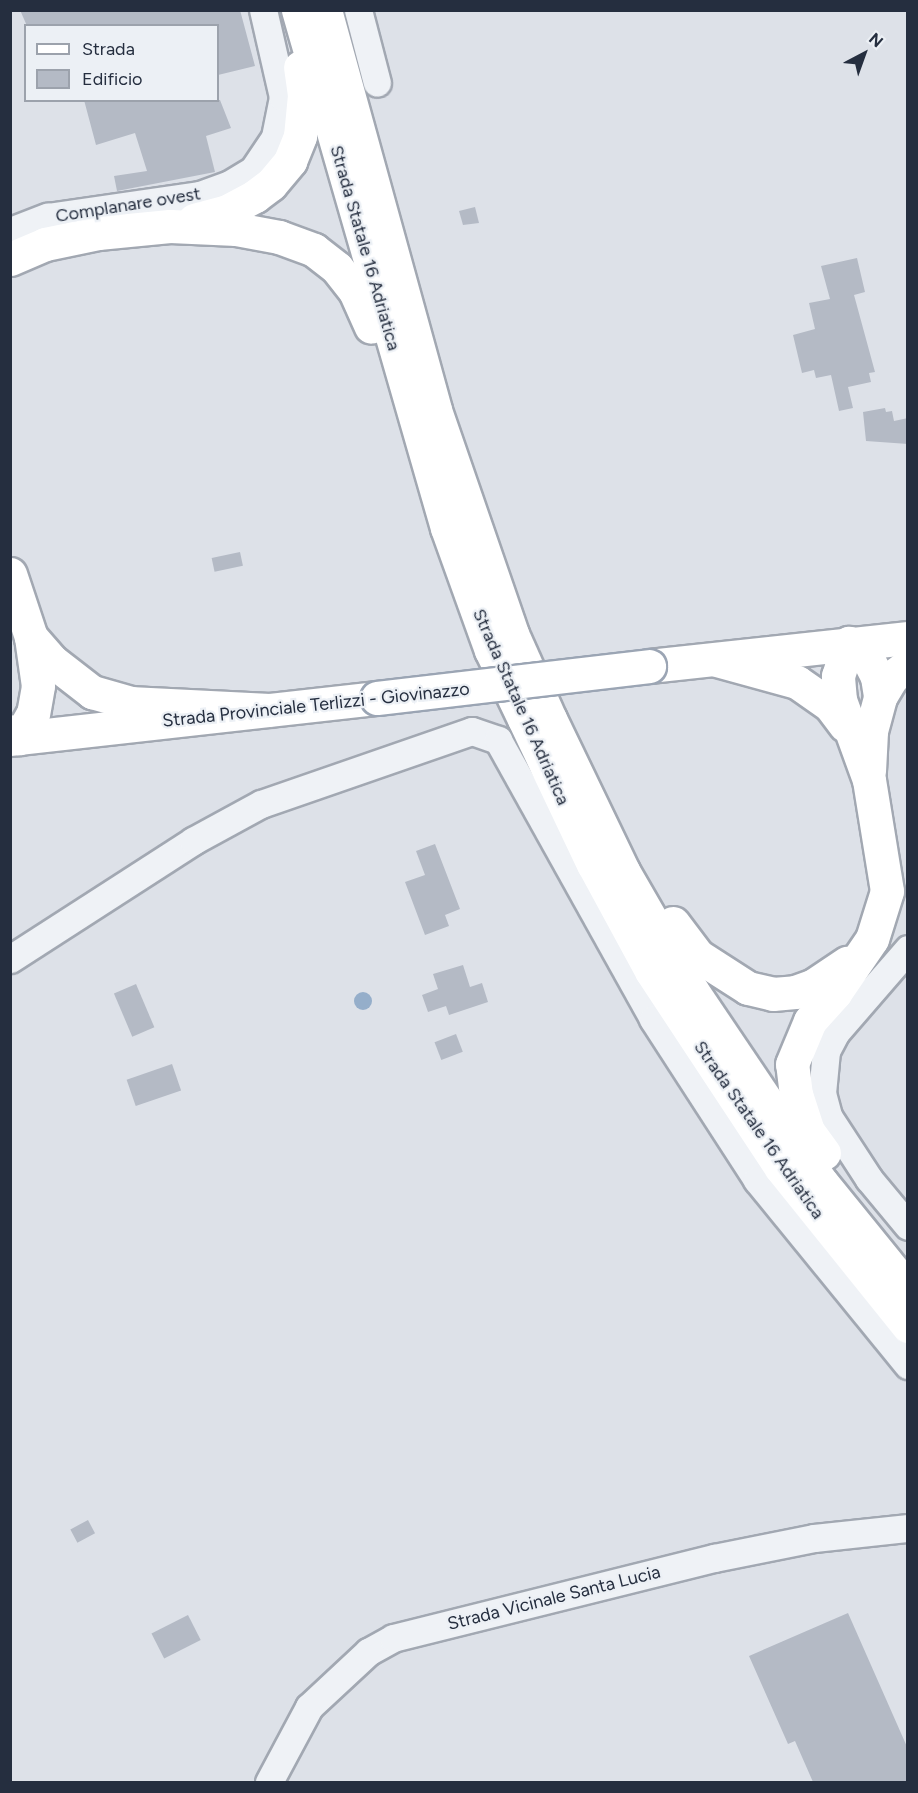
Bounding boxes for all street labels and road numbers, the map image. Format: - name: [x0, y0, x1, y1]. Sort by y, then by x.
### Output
- street label: Strada Statale 16 Adriatica: [325, 143, 405, 353]
- street label: Complanare ovest: [54, 183, 202, 227]
- street label: Strada Statale 16 Adriatica: [468, 606, 574, 808]
- street label: Strada Provinciale Terlizzi - Giovinazzo: [161, 678, 471, 732]
- street label: Strada Statale 16 Adriatica: [689, 1037, 829, 1223]
- street label: Strada Vicinale Santa Lucia: [445, 1561, 663, 1635]

